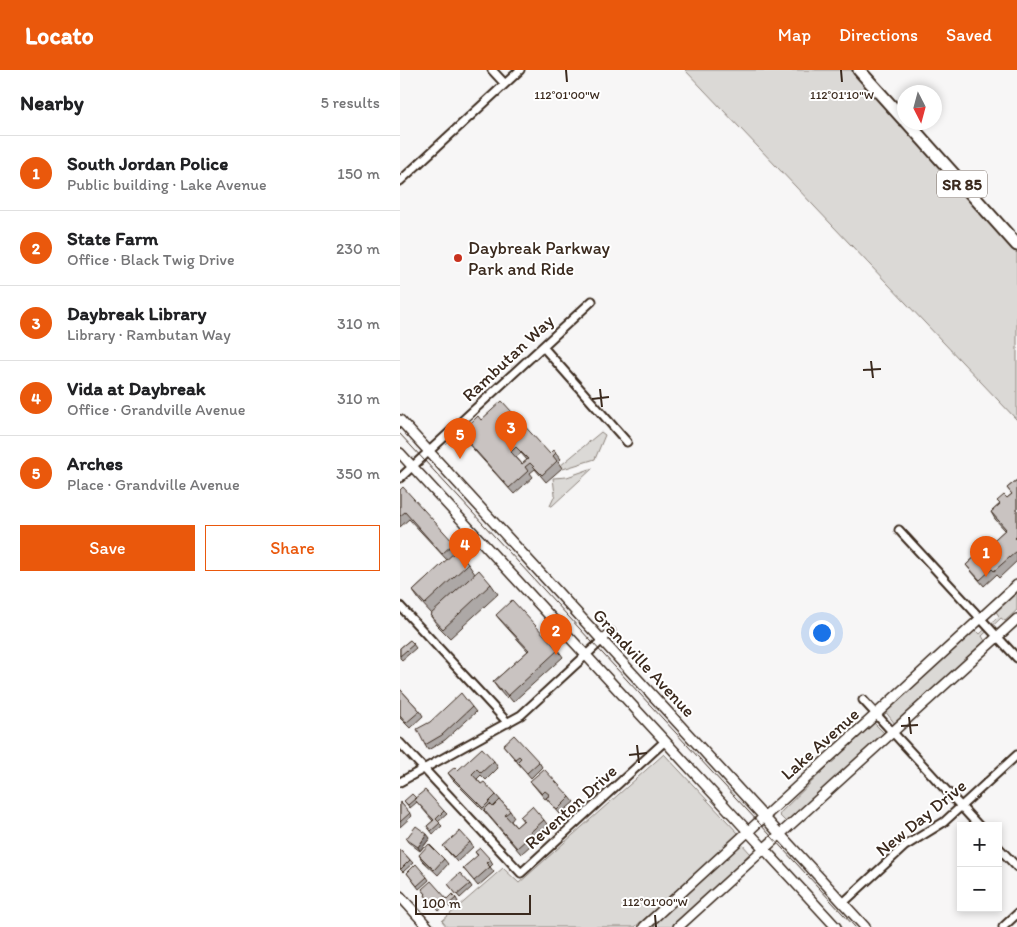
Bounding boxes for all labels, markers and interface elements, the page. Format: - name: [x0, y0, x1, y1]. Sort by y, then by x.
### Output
- text: Locato: [25, 21, 94, 50]
- text: Map: [778, 24, 811, 46]
- text: Directions: [839, 24, 918, 46]
- text: Saved: [946, 24, 992, 46]
- north arrow: [897, 85, 942, 130]
- text: 112°01'00"W: [534, 88, 600, 102]
- text: 112°01'10"W: [810, 88, 874, 102]
- text: Nearby: [20, 90, 84, 115]
- text: 5 results: [320, 93, 380, 112]
- text: South Jordan Police: [67, 152, 228, 175]
- text: 1: [32, 164, 40, 183]
- text: 150 m: [337, 164, 380, 183]
- road number: SR 85: [937, 170, 987, 198]
- text: Public building · Lake Avenue: [67, 175, 267, 194]
- text: State Farm: [67, 227, 158, 250]
- place label: Daybreak Parkway Park and Ride: [468, 237, 611, 280]
- text: 2: [32, 239, 40, 258]
- text: 230 m: [336, 239, 380, 258]
- text: Office · Black Twig Drive: [67, 250, 235, 269]
- marker: Daybreak Parkway Park and Ride: [452, 252, 464, 264]
- text: Daybreak Library: [67, 302, 206, 325]
- street label: Rambutan Way: [458, 310, 559, 406]
- text: 3: [32, 314, 40, 333]
- text: 310 m: [337, 314, 380, 333]
- text: Library · Rambutan Way: [67, 325, 231, 344]
- text: Vida at Daybreak: [67, 377, 206, 400]
- text: 4: [31, 389, 41, 408]
- text: 310 m: [337, 389, 380, 408]
- text: Office · Grandville Avenue: [67, 400, 245, 419]
- pin: 3: [495, 411, 527, 452]
- pin: 5: [444, 418, 476, 459]
- text: Arches: [67, 452, 123, 475]
- text: 5: [32, 464, 40, 483]
- text: 350 m: [336, 464, 380, 483]
- text: Place · Grandville Avenue: [67, 475, 240, 494]
- button: Save: [20, 525, 195, 571]
- button: Share: [205, 525, 380, 571]
- pin: 4: [449, 528, 481, 569]
- pin: 1: [970, 536, 1002, 577]
- street label: Grandville Avenue: [588, 604, 700, 722]
- pin: 2: [540, 614, 572, 655]
- your location: [809, 620, 835, 646]
- street label: Lake Avenue: [776, 703, 864, 785]
- street label: Reventon Drive: [520, 760, 622, 854]
- street label: New Day Drive: [871, 775, 971, 861]
- map controls: [957, 822, 1002, 912]
- button: +: [957, 822, 1002, 867]
- button: −: [957, 867, 1002, 912]
- scale bar: [415, 892, 531, 915]
- text: 100 m: [422, 895, 461, 912]
- text: 112°01'00"W: [622, 895, 688, 909]

